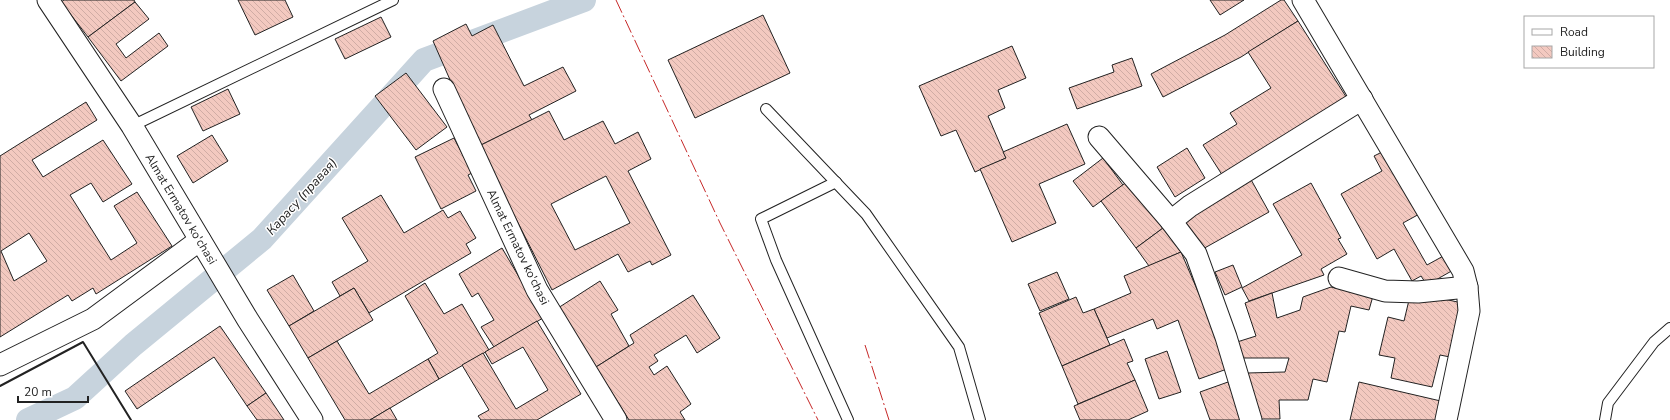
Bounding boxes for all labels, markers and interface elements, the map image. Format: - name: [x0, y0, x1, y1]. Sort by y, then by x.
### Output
- legend: [1524, 16, 1654, 68]
- text: Road: [1560, 24, 1588, 40]
- text: Building: [1560, 44, 1605, 60]
- street label: Almat Ermatov ko'chasi: [142, 151, 220, 267]
- water label: Карасу (правая): [262, 154, 341, 239]
- street label: Almat Ermatov ko'chasi: [483, 187, 553, 307]
- scale bar: [18, 378, 88, 404]
- text: 20 m: [24, 384, 52, 400]

